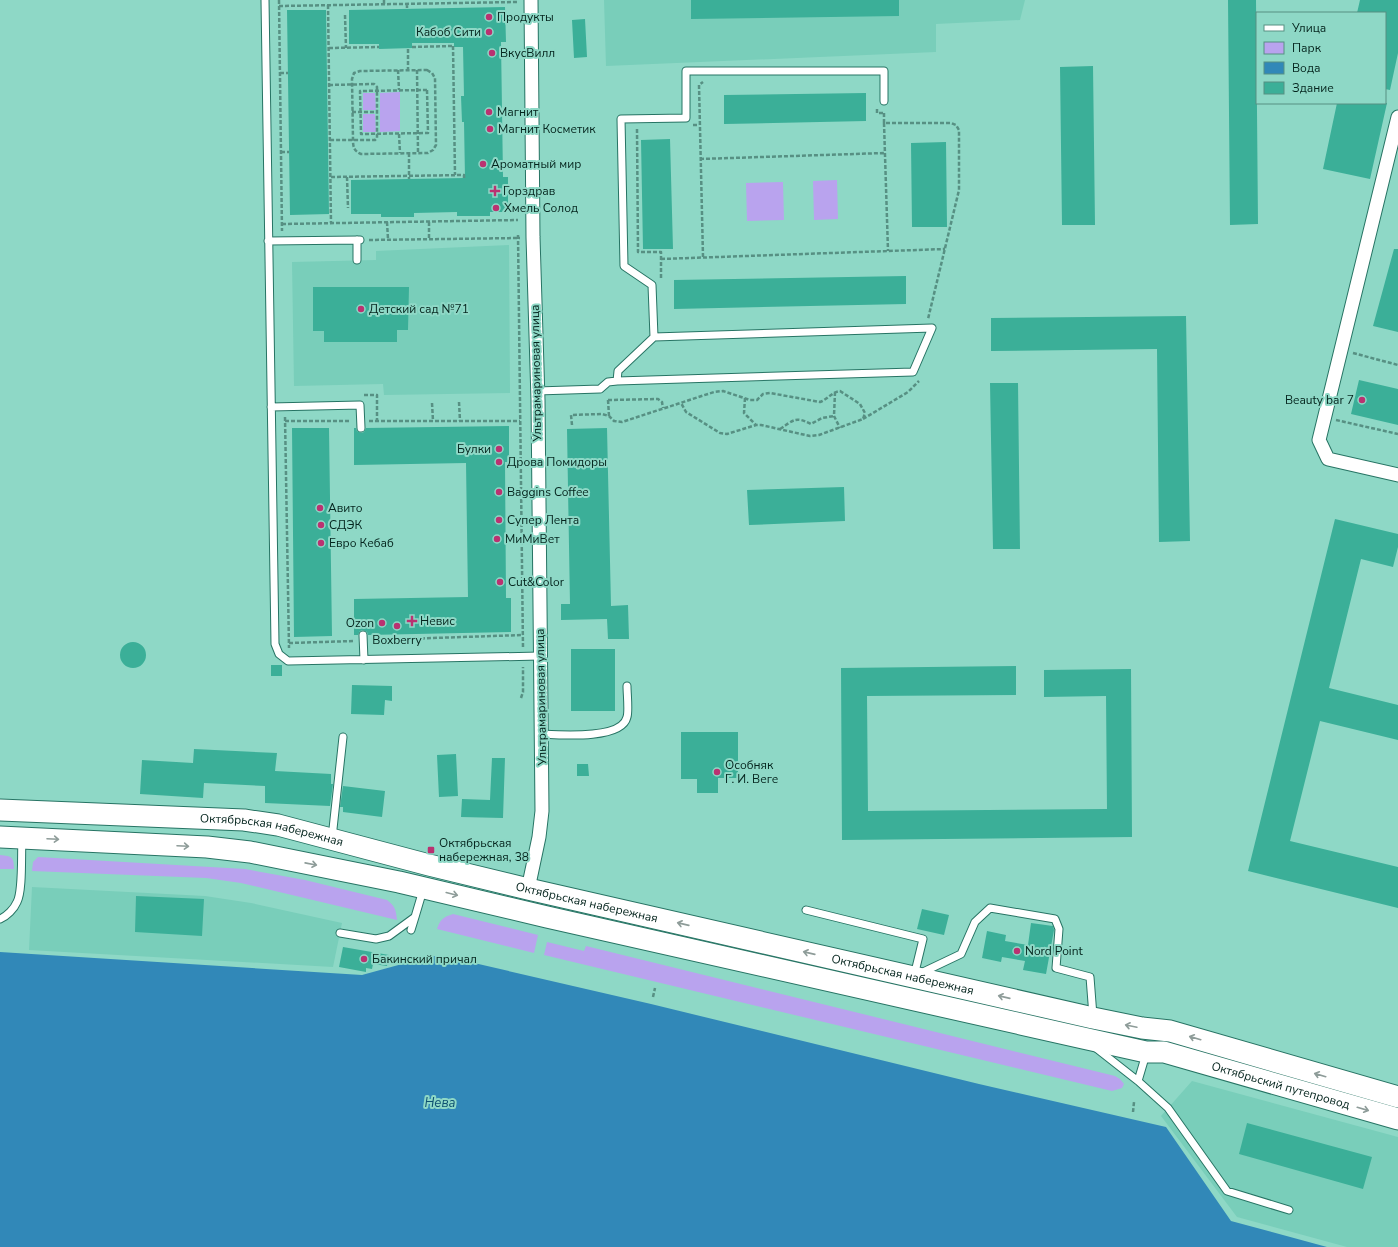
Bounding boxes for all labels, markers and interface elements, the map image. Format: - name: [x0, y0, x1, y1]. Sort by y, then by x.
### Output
- place label: Продукты: [497, 9, 554, 25]
- marker: Продукты: [484, 12, 494, 22]
- legend: [1256, 12, 1386, 104]
- text: Улица: [1291, 20, 1326, 36]
- place label: Кабоб Сити: [416, 24, 481, 40]
- marker: Кабоб Сити: [484, 27, 494, 37]
- text: Парк: [1292, 40, 1322, 56]
- place label: ВкусВилл: [500, 45, 555, 61]
- marker: ВкусВилл: [487, 48, 497, 58]
- text: Вода: [1292, 60, 1320, 76]
- text: Здание: [1292, 80, 1334, 96]
- place label: Магнит: [497, 104, 539, 120]
- marker: Магнит: [484, 107, 494, 117]
- place label: Магнит Косметик: [498, 121, 596, 137]
- marker: Магнит Косметик: [485, 124, 495, 134]
- place label: Ароматный мир: [491, 156, 581, 172]
- marker: Ароматный мир: [478, 159, 488, 169]
- place label: Горздрав: [503, 183, 556, 199]
- marker: Горздрав: [490, 186, 500, 196]
- place label: Хмель Солод: [504, 200, 578, 216]
- marker: Хмель Солод: [491, 203, 501, 213]
- place label: Детский сад №71: [369, 301, 469, 317]
- marker: Детский сад №71: [356, 304, 366, 314]
- street label: Ультрамариновая улица: [527, 304, 545, 443]
- place label: Beauty bar 7: [1285, 392, 1354, 408]
- marker: Beauty bar 7: [1357, 395, 1367, 405]
- place label: Булки: [457, 441, 491, 457]
- marker: Булки: [494, 444, 504, 454]
- place label: Дрова Помидоры: [507, 454, 607, 470]
- marker: Дрова Помидоры: [494, 457, 504, 467]
- place label: Baggins Coffee: [507, 484, 589, 500]
- marker: Baggins Coffee: [494, 487, 504, 497]
- place label: Авито: [328, 500, 363, 516]
- marker: Авито: [315, 503, 325, 513]
- place label: Супер Лента: [507, 512, 579, 528]
- marker: Супер Лента: [494, 515, 504, 525]
- place label: СДЭК: [329, 517, 362, 533]
- marker: СДЭК: [316, 520, 326, 530]
- place label: МиМиВет: [505, 531, 560, 547]
- marker: МиМиВет: [492, 534, 502, 544]
- place label: Евро Кебаб: [329, 535, 394, 551]
- marker: Евро Кебаб: [316, 538, 326, 548]
- place label: Cut&Color: [508, 574, 565, 590]
- marker: Cut&Color: [495, 577, 505, 587]
- place label: Невис: [420, 613, 455, 629]
- place label: Ozon: [346, 615, 374, 631]
- marker: Невис: [407, 616, 417, 626]
- marker: Ozon: [377, 618, 387, 628]
- marker: Boxberry: [392, 621, 402, 631]
- street label: Ультрамариновая улица: [532, 628, 550, 767]
- place label: Boxberry: [372, 632, 423, 648]
- place label: Особняк Г. И. Веге: [725, 757, 778, 787]
- marker: Особняк Г. И. Веге: [712, 767, 722, 777]
- street label: Октябрьская набережная: [200, 810, 345, 850]
- place label: Октябрьская набережная, 38: [439, 835, 529, 865]
- one-way arrow: [46, 836, 59, 843]
- one-way arrow: [176, 842, 189, 849]
- marker: Октябрьская набережная, 38: [426, 845, 436, 855]
- one-way arrow: [304, 860, 317, 868]
- street label: Октябрьская набережная: [514, 878, 660, 926]
- one-way arrow: [445, 891, 458, 899]
- one-way arrow: [677, 920, 690, 928]
- place label: Nord Point: [1025, 943, 1083, 959]
- marker: Nord Point: [1012, 946, 1022, 956]
- one-way arrow: [803, 948, 816, 956]
- place label: Бакинский причал: [372, 951, 477, 967]
- street label: Октябрьская набережная: [830, 951, 975, 999]
- marker: Бакинский причал: [359, 954, 369, 964]
- one-way arrow: [998, 993, 1011, 1001]
- one-way arrow: [1125, 1022, 1138, 1030]
- one-way arrow: [1189, 1034, 1202, 1041]
- street label: Октябрьский путепровод: [1210, 1058, 1352, 1113]
- one-way arrow: [1314, 1071, 1327, 1078]
- water label: Нева: [424, 1094, 456, 1112]
- one-way arrow: [1356, 1106, 1369, 1113]

